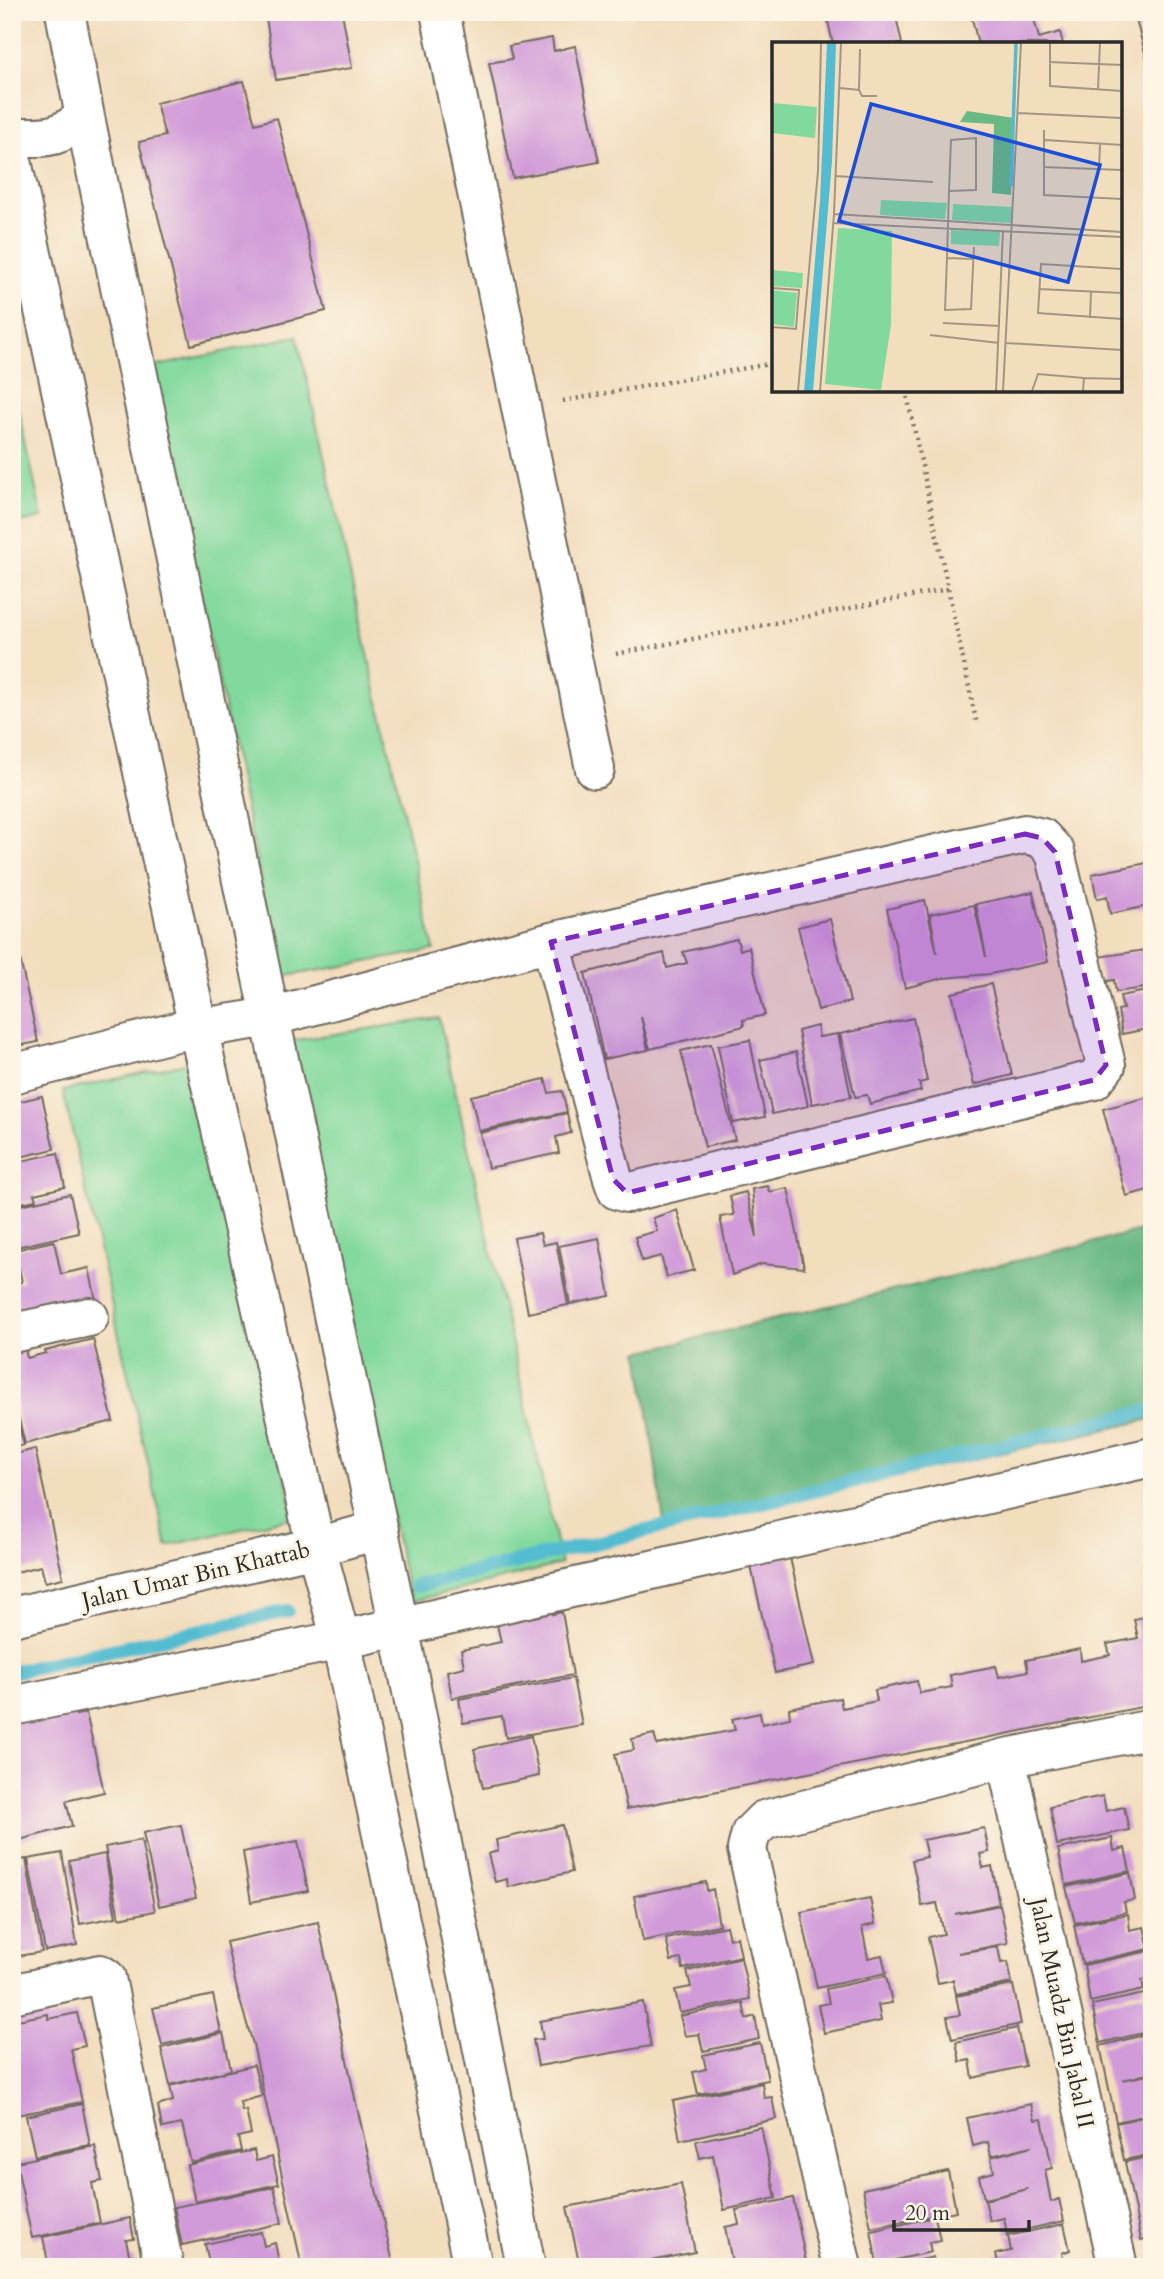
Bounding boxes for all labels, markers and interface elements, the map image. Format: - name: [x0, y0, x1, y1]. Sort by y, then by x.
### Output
- inset map: [772, 42, 1122, 392]
- street label: Jalan Umar Bin Khattab: [76, 1534, 313, 1617]
- street label: Jalan Muadz Bin Jabal II: [1022, 1892, 1102, 2131]
- scale bar: [894, 2188, 1029, 2232]
- text: 20 m: [905, 2199, 950, 2228]

